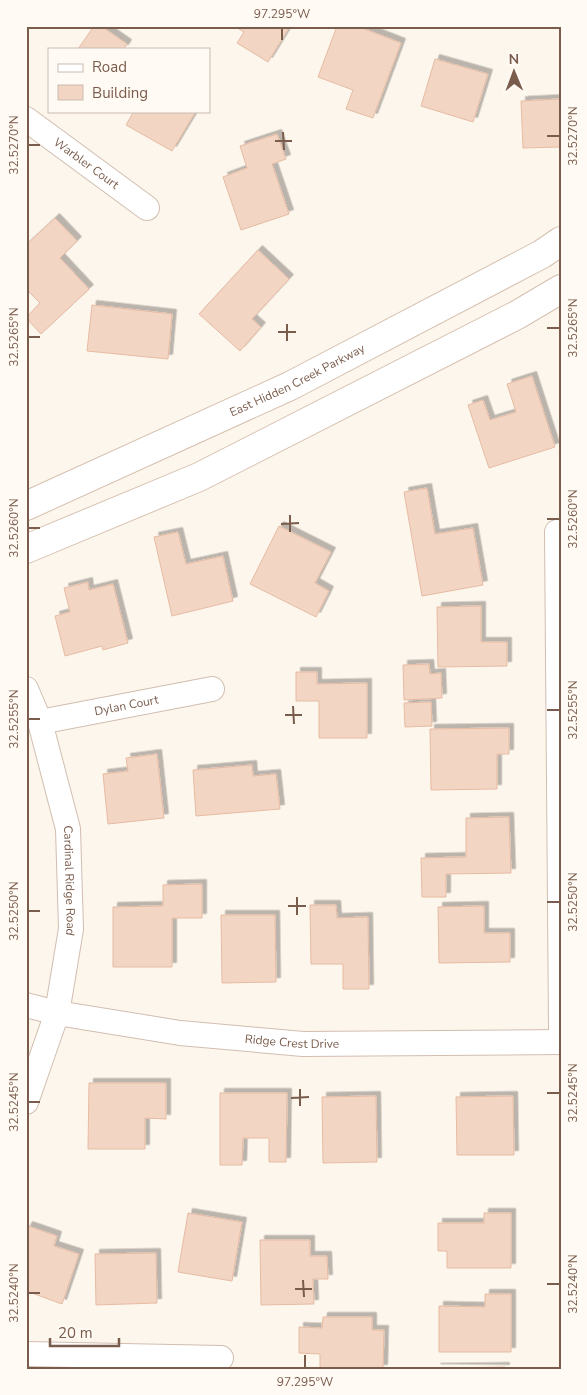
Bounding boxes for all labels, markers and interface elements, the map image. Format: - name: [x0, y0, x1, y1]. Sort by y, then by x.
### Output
- text: 97.295°W: [254, 6, 310, 22]
- legend: [48, 48, 210, 112]
- north arrow: [490, 48, 540, 98]
- text: N: [508, 50, 519, 69]
- text: Road: [92, 57, 127, 77]
- text: Building: [92, 83, 148, 103]
- text: 32.5270°N: [565, 106, 581, 166]
- text: 32.5270°N: [6, 115, 22, 175]
- street label: Warbler Court: [51, 134, 123, 193]
- text: 32.5265°N: [565, 298, 581, 358]
- text: 32.5265°N: [6, 307, 22, 367]
- street label: East Hidden Creek Parkway: [227, 340, 368, 420]
- text: 32.5260°N: [565, 489, 581, 549]
- text: 32.5260°N: [6, 498, 22, 558]
- text: 32.5255°N: [565, 680, 581, 740]
- text: 32.5255°N: [6, 689, 22, 749]
- street label: Dylan Court: [93, 691, 161, 719]
- street label: Cardinal Ridge Road: [60, 825, 79, 937]
- text: 32.5250°N: [565, 872, 581, 932]
- text: 32.5250°N: [6, 881, 22, 941]
- street label: Ridge Crest Drive: [244, 1031, 339, 1052]
- text: 32.5245°N: [565, 1063, 581, 1123]
- text: 32.5245°N: [6, 1072, 22, 1132]
- text: 32.5240°N: [565, 1254, 581, 1314]
- text: 32.5240°N: [6, 1263, 22, 1323]
- scale bar: [50, 1315, 119, 1347]
- text: 20 m: [58, 1323, 93, 1343]
- text: 97.295°W: [277, 1374, 333, 1390]

